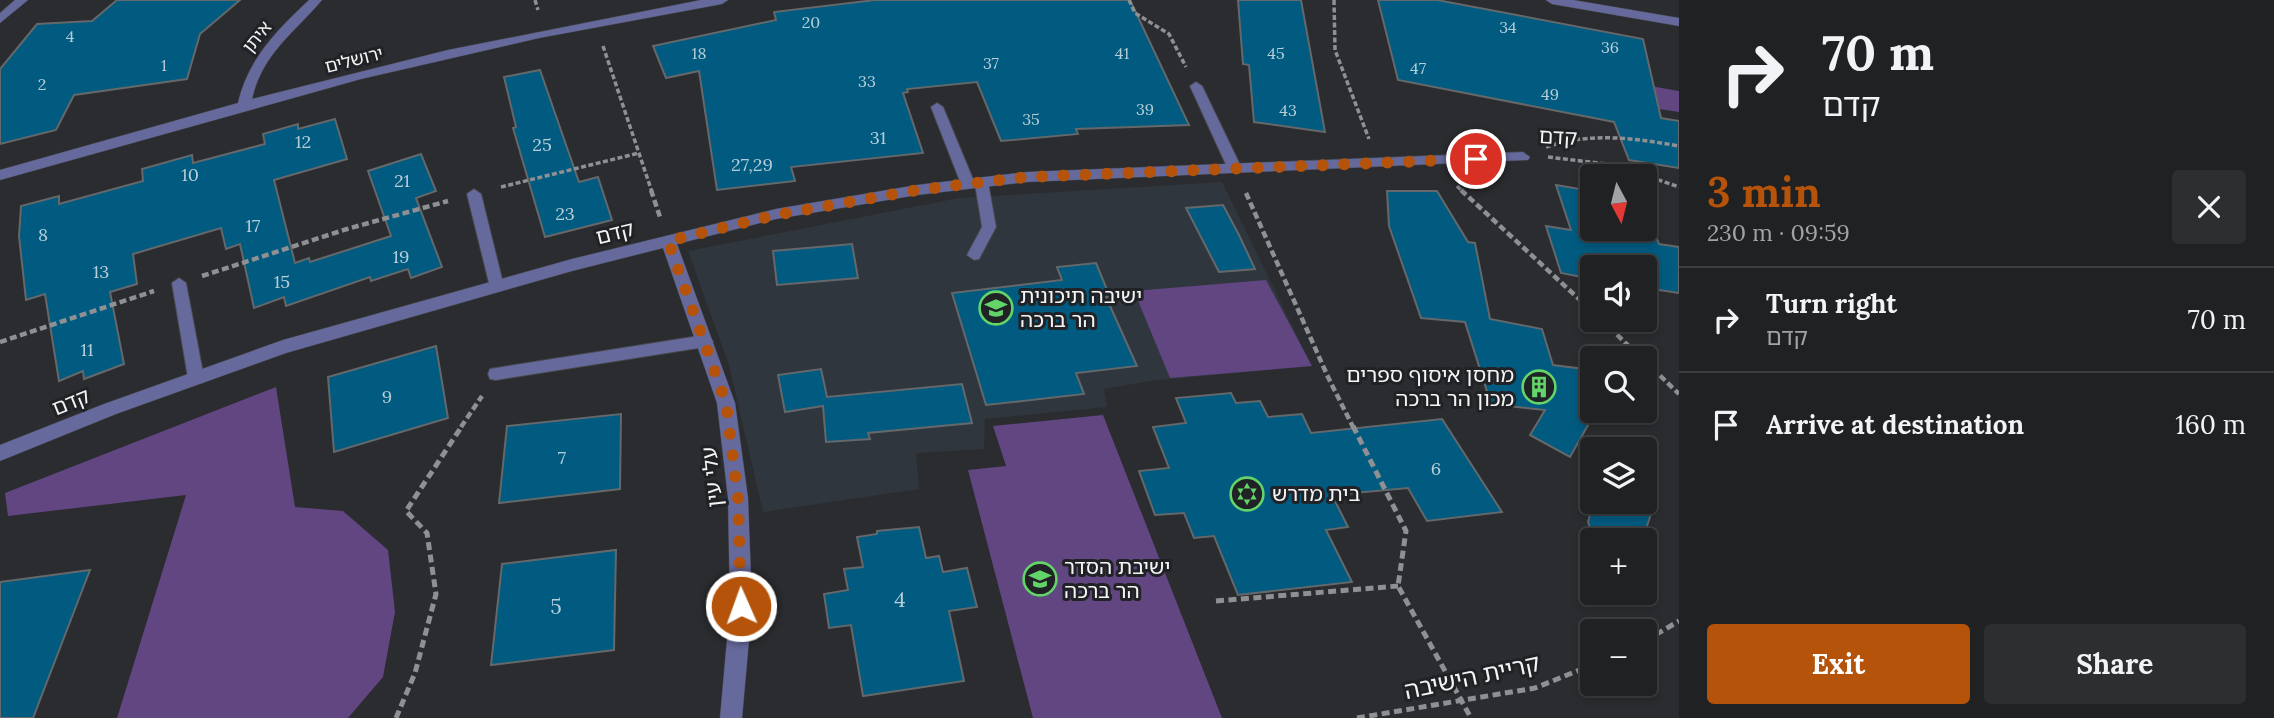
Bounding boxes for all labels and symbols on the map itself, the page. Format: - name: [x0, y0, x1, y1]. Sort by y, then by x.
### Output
- house number: 20: [802, 12, 820, 32]
- street label: איתן: [237, 16, 276, 57]
- house number: 34: [1499, 17, 1517, 37]
- house number: 4: [66, 26, 75, 46]
- house number: 36: [1601, 37, 1619, 57]
- street label: ירושלים: [322, 41, 385, 78]
- house number: 18: [692, 43, 706, 63]
- house number: 41: [1115, 43, 1129, 63]
- house number: 45: [1267, 43, 1285, 63]
- house number: 37: [983, 53, 1000, 73]
- house number: 1: [161, 55, 167, 75]
- house number: 47: [1410, 58, 1427, 78]
- house number: 33: [858, 71, 876, 91]
- house number: 2: [38, 74, 46, 94]
- house number: 49: [1541, 84, 1559, 104]
- house number: 39: [1136, 99, 1154, 119]
- house number: 43: [1279, 100, 1297, 120]
- house number: 35: [1022, 109, 1040, 129]
- street label: קדם: [1538, 122, 1578, 151]
- house number: 31: [870, 126, 886, 149]
- pin: [1446, 129, 1506, 189]
- house number: 12: [295, 130, 311, 153]
- house number: 25: [532, 133, 552, 156]
- house number: 27,29: [731, 153, 773, 176]
- house number: 10: [181, 163, 199, 186]
- north arrow: [1580, 164, 1657, 242]
- house number: 21: [394, 169, 410, 192]
- house number: 23: [555, 202, 575, 225]
- house number: 17: [246, 214, 260, 237]
- street label: קדם: [593, 215, 637, 250]
- house number: 8: [38, 223, 48, 246]
- house number: 19: [393, 245, 409, 268]
- house number: 13: [93, 260, 109, 283]
- house number: 15: [274, 270, 290, 293]
- place label: ישיבה תיכונית הר ברכה: [1020, 282, 1142, 333]
- school or university icon: ישיבה תיכונית הר ברכה: [977, 289, 1015, 327]
- house number: 11: [80, 338, 94, 361]
- place label: מחסן איסוף ספרים מכון הר ברכה: [1346, 361, 1514, 412]
- building icon: מחסן איסוף ספרים מכון הר ברכה: [1520, 368, 1558, 406]
- street label: קדם: [48, 382, 94, 421]
- house number: 9: [382, 385, 392, 408]
- street label: עלי עין: [695, 445, 728, 509]
- house number: 7: [558, 446, 566, 469]
- house number: 6: [1431, 457, 1441, 480]
- synagogue icon: בית מדרש: [1228, 475, 1266, 513]
- place label: בית מדרש: [1272, 480, 1361, 507]
- place label: ישיבת הסדר הר ברכה: [1064, 553, 1171, 604]
- school or university icon: ישיבת הסדר הר ברכה: [1021, 560, 1059, 598]
- position arrow: [704, 569, 778, 643]
- house number: 4: [894, 586, 906, 613]
- house number: 5: [550, 593, 562, 620]
- street label: קריית הישיבה: [1401, 647, 1543, 706]

